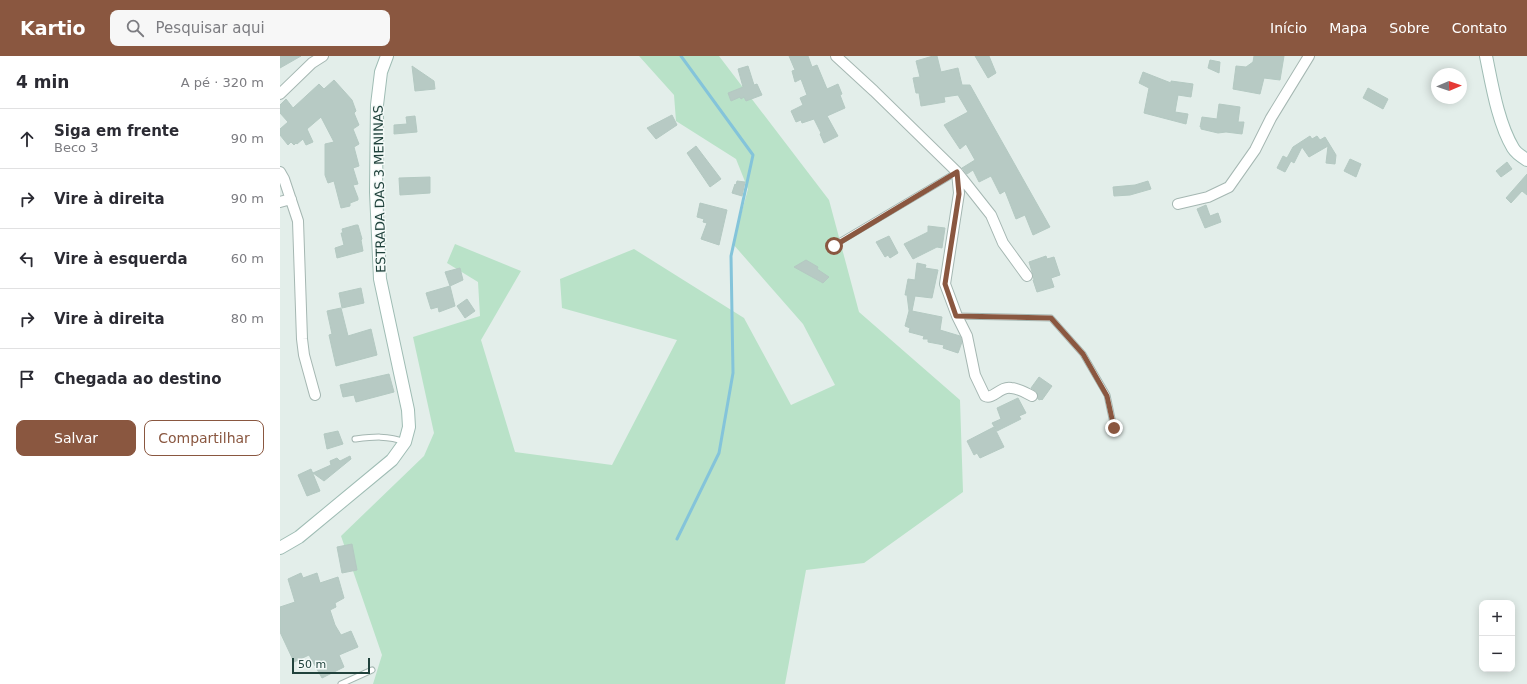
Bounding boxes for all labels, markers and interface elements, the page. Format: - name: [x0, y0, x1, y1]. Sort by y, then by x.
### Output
- search box: [110, 10, 390, 46]
- text: Kartio: [20, 17, 86, 39]
- icon: search: [124, 17, 146, 39]
- text: Pesquisar aqui: [156, 19, 265, 37]
- text: Início: [1270, 20, 1307, 36]
- text: Mapa: [1329, 20, 1367, 36]
- text: Sobre: [1389, 20, 1430, 36]
- text: Contato: [1452, 20, 1507, 36]
- north arrow: [1431, 68, 1467, 104]
- text: 4 min: [16, 72, 69, 92]
- text: A pé · 320 m: [181, 75, 264, 90]
- street label: ESTRADA DAS 3 MENINAS: [371, 105, 388, 273]
- text: Siga em frente: [54, 122, 179, 140]
- icon: ahead: [16, 128, 38, 150]
- text: 90 m: [231, 131, 264, 146]
- text: Beco 3: [54, 140, 98, 155]
- icon: right: [16, 188, 38, 210]
- text: Vire à direita: [54, 190, 165, 208]
- text: 90 m: [231, 191, 264, 206]
- route start: [825, 237, 843, 255]
- icon: left: [16, 248, 38, 270]
- text: Vire à esquerda: [54, 250, 188, 268]
- text: 60 m: [231, 251, 264, 266]
- icon: right: [16, 308, 38, 330]
- text: Vire à direita: [54, 310, 165, 328]
- text: 80 m: [231, 311, 264, 326]
- icon: arrive: [16, 368, 38, 390]
- text: Chegada ao destino: [54, 370, 222, 388]
- route end: [1105, 419, 1123, 437]
- button: Salvar: [16, 420, 136, 456]
- button: Compartilhar: [144, 420, 264, 456]
- map controls: [1479, 600, 1515, 672]
- button: +: [1479, 600, 1515, 636]
- button: −: [1479, 636, 1515, 672]
- scale bar: [292, 656, 370, 675]
- text: 50 m: [298, 658, 326, 671]

